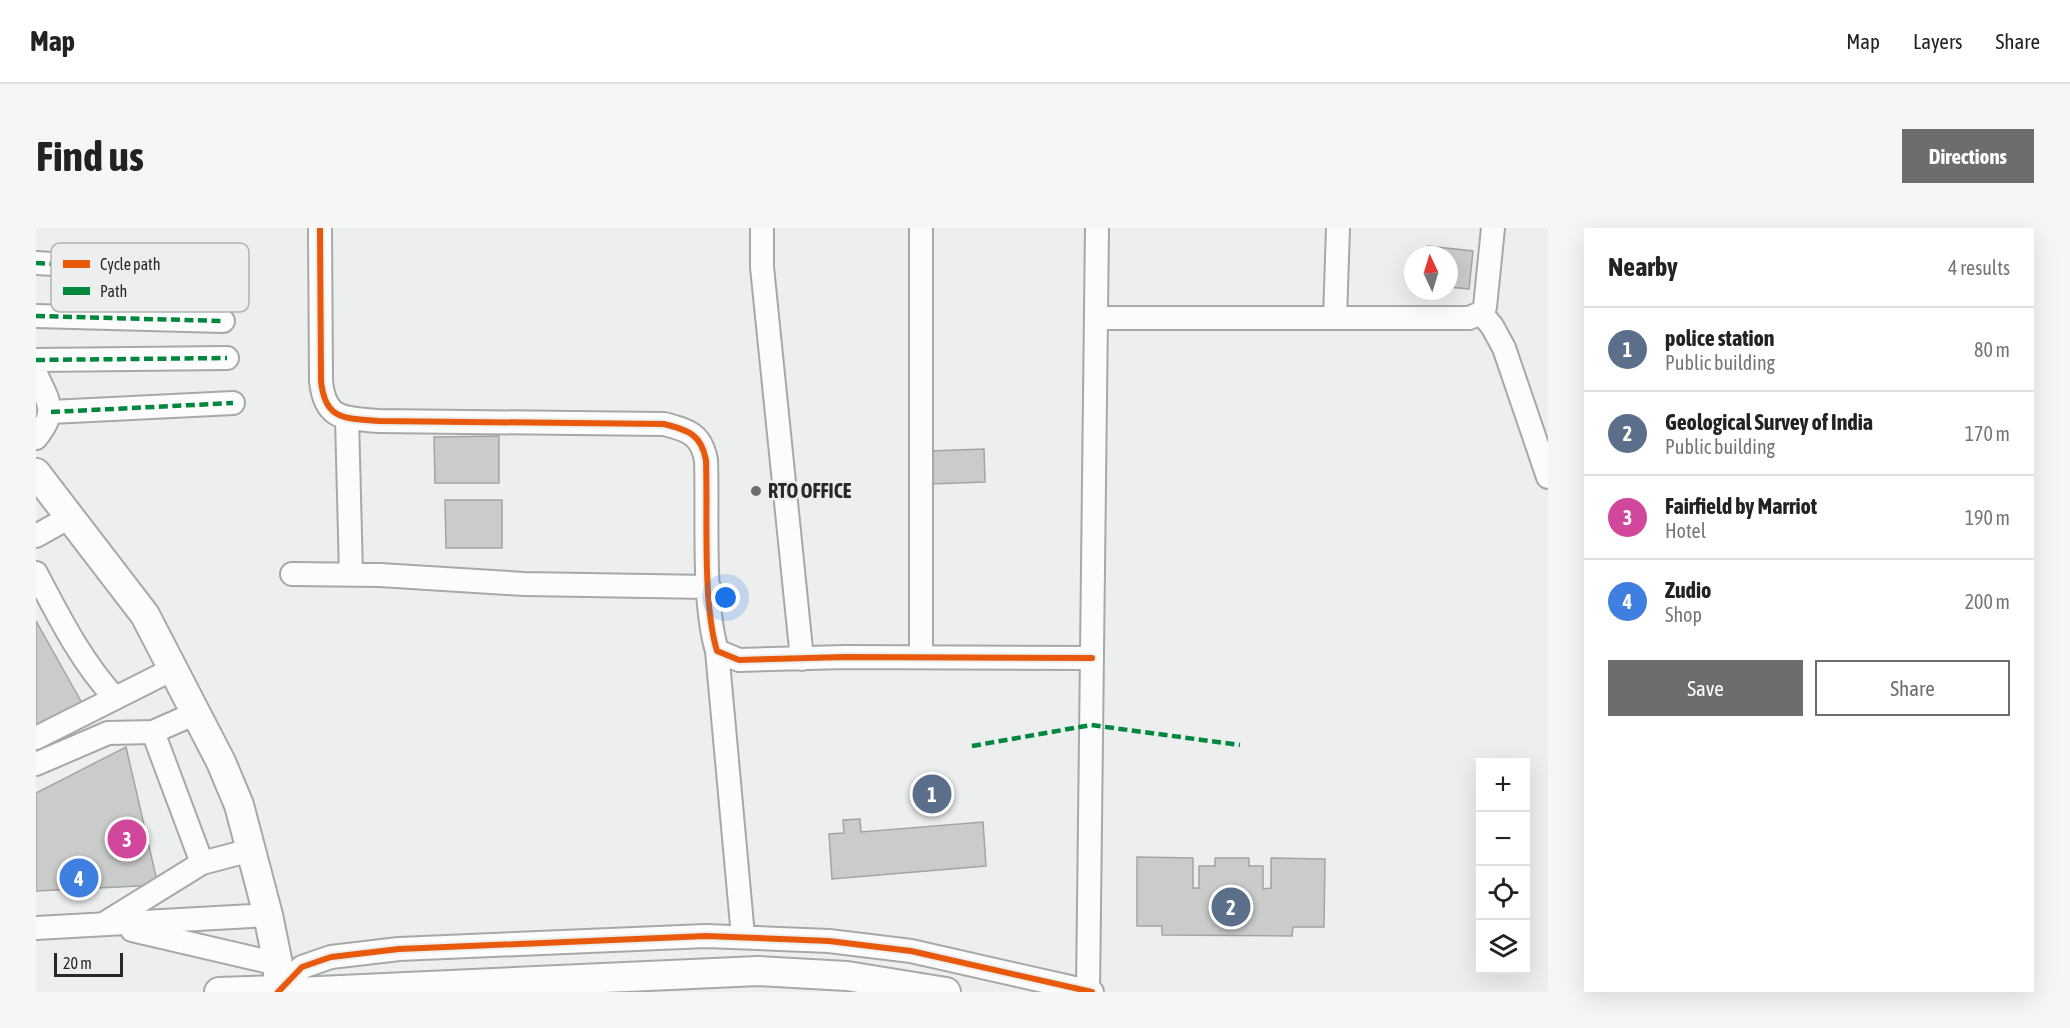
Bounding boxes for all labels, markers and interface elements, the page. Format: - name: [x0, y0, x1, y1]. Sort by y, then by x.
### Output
- text: Map: [30, 25, 75, 57]
- text: Map: [1846, 29, 1880, 53]
- text: Layers: [1913, 29, 1963, 53]
- text: Share: [1996, 29, 2040, 53]
- button: Directions: [1902, 129, 2034, 183]
- text: Find us: [36, 132, 144, 180]
- legend: [51, 243, 249, 312]
- north arrow: [1404, 246, 1458, 300]
- text: Nearby: [1608, 252, 1678, 282]
- text: Cycle path: [100, 255, 160, 274]
- text: 4 results: [1948, 256, 2010, 279]
- text: Path: [100, 282, 127, 300]
- text: police station: [1665, 325, 1775, 351]
- text: 1: [1623, 338, 1632, 361]
- text: 80 m: [1974, 338, 2010, 361]
- text: Public building: [1665, 351, 1775, 374]
- text: Geological Survey of India: [1665, 409, 1873, 435]
- text: 2: [1623, 422, 1632, 445]
- text: 170 m: [1965, 422, 2010, 445]
- text: Public building: [1665, 435, 1775, 458]
- place label: RTO OFFICE: [768, 479, 852, 502]
- marker: RTO OFFICE: [749, 484, 763, 498]
- text: Fairfield by Marriot: [1665, 493, 1817, 519]
- text: 3: [1623, 506, 1632, 529]
- text: 190 m: [1965, 506, 2010, 529]
- text: Hotel: [1665, 519, 1706, 542]
- text: Zudio: [1665, 577, 1711, 603]
- your location: [711, 583, 740, 612]
- text: 4: [1623, 590, 1632, 613]
- text: 200 m: [1965, 590, 2010, 613]
- text: Shop: [1665, 603, 1702, 626]
- button: Save: [1608, 660, 1803, 716]
- button: Share: [1815, 660, 2010, 716]
- map controls: [1476, 758, 1530, 974]
- button: +: [1476, 758, 1530, 812]
- pin: 1: [912, 772, 952, 816]
- button: −: [1476, 812, 1530, 866]
- pin: 3: [108, 816, 146, 862]
- pin: 4: [60, 856, 99, 900]
- button: locate: [1476, 866, 1530, 920]
- pin: 2: [1212, 884, 1250, 930]
- button: layers: [1476, 920, 1530, 974]
- scale bar: [54, 950, 123, 978]
- text: 20 m: [63, 954, 92, 972]

